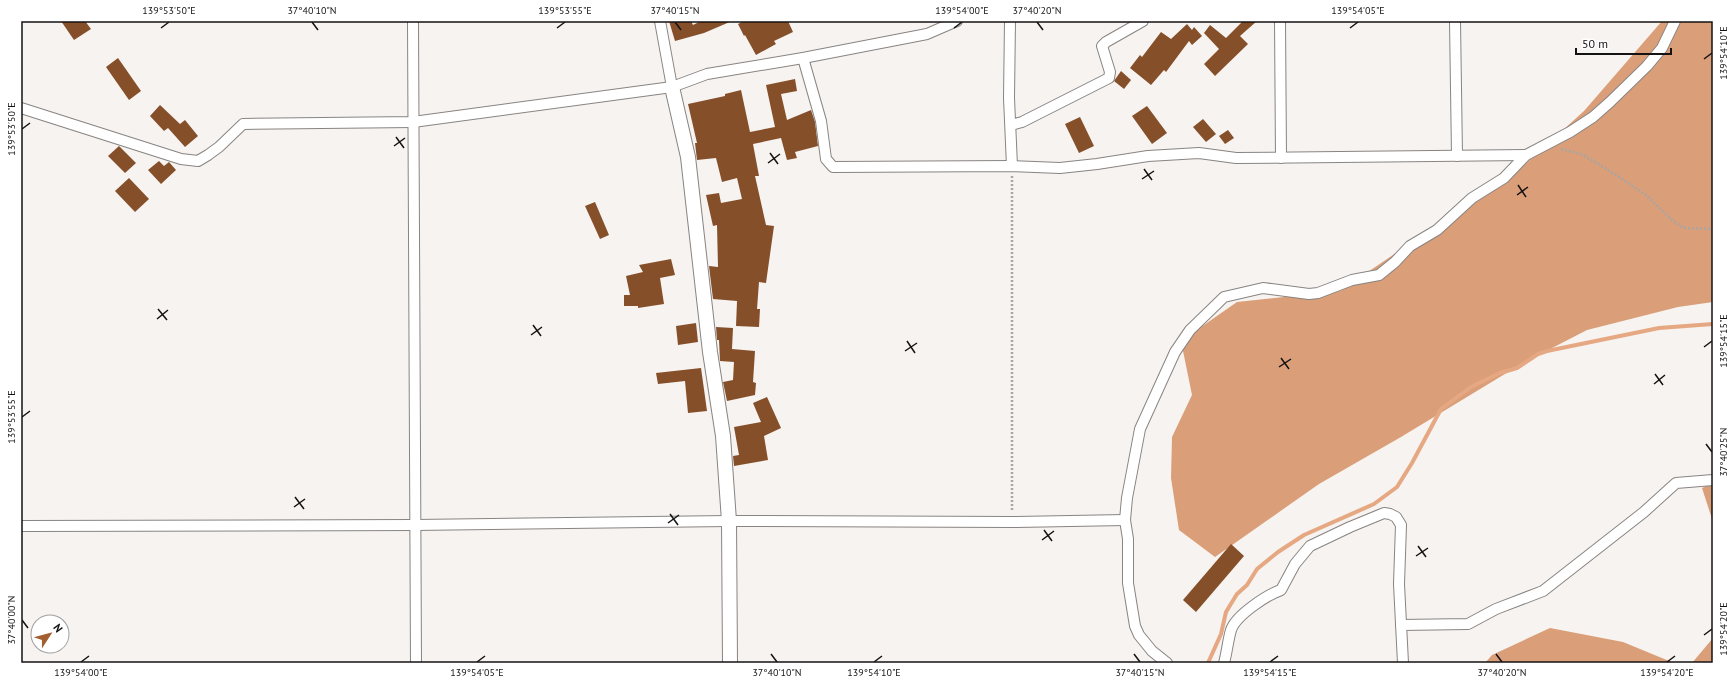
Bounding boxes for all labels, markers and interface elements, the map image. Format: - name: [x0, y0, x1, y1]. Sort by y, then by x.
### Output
- text: 139°53'50"E: [142, 4, 196, 17]
- text: 37°40'10"N: [287, 4, 337, 17]
- text: 139°53'55"E: [538, 4, 592, 17]
- text: 37°40'15"N: [650, 4, 700, 17]
- text: 139°54'00"E: [935, 4, 989, 17]
- text: 37°40'20"N: [1012, 4, 1062, 17]
- text: 139°54'05"E: [1331, 4, 1385, 17]
- text: 139°54'10"E: [1717, 26, 1730, 80]
- scale bar: [1576, 30, 1671, 56]
- text: 50 m: [1582, 36, 1608, 51]
- text: 139°53'50"E: [5, 102, 18, 156]
- text: 139°54'15"E: [1717, 314, 1730, 368]
- text: 139°53'55"E: [5, 390, 18, 444]
- text: 37°40'25"N: [1717, 427, 1730, 477]
- text: 37°40'00"N: [5, 595, 18, 645]
- text: 139°54'20"E: [1717, 602, 1730, 656]
- north arrow: [30, 614, 70, 654]
- text: N: [50, 621, 66, 635]
- text: 139°54'00"E: [54, 666, 108, 679]
- text: 139°54'05"E: [450, 666, 504, 679]
- text: 37°40'10"N: [752, 666, 802, 679]
- text: 139°54'10"E: [847, 666, 901, 679]
- text: 37°40'15"N: [1115, 666, 1165, 679]
- text: 139°54'15"E: [1243, 666, 1297, 679]
- text: 37°40'20"N: [1477, 666, 1527, 679]
- text: 139°54'20"E: [1640, 666, 1694, 679]

